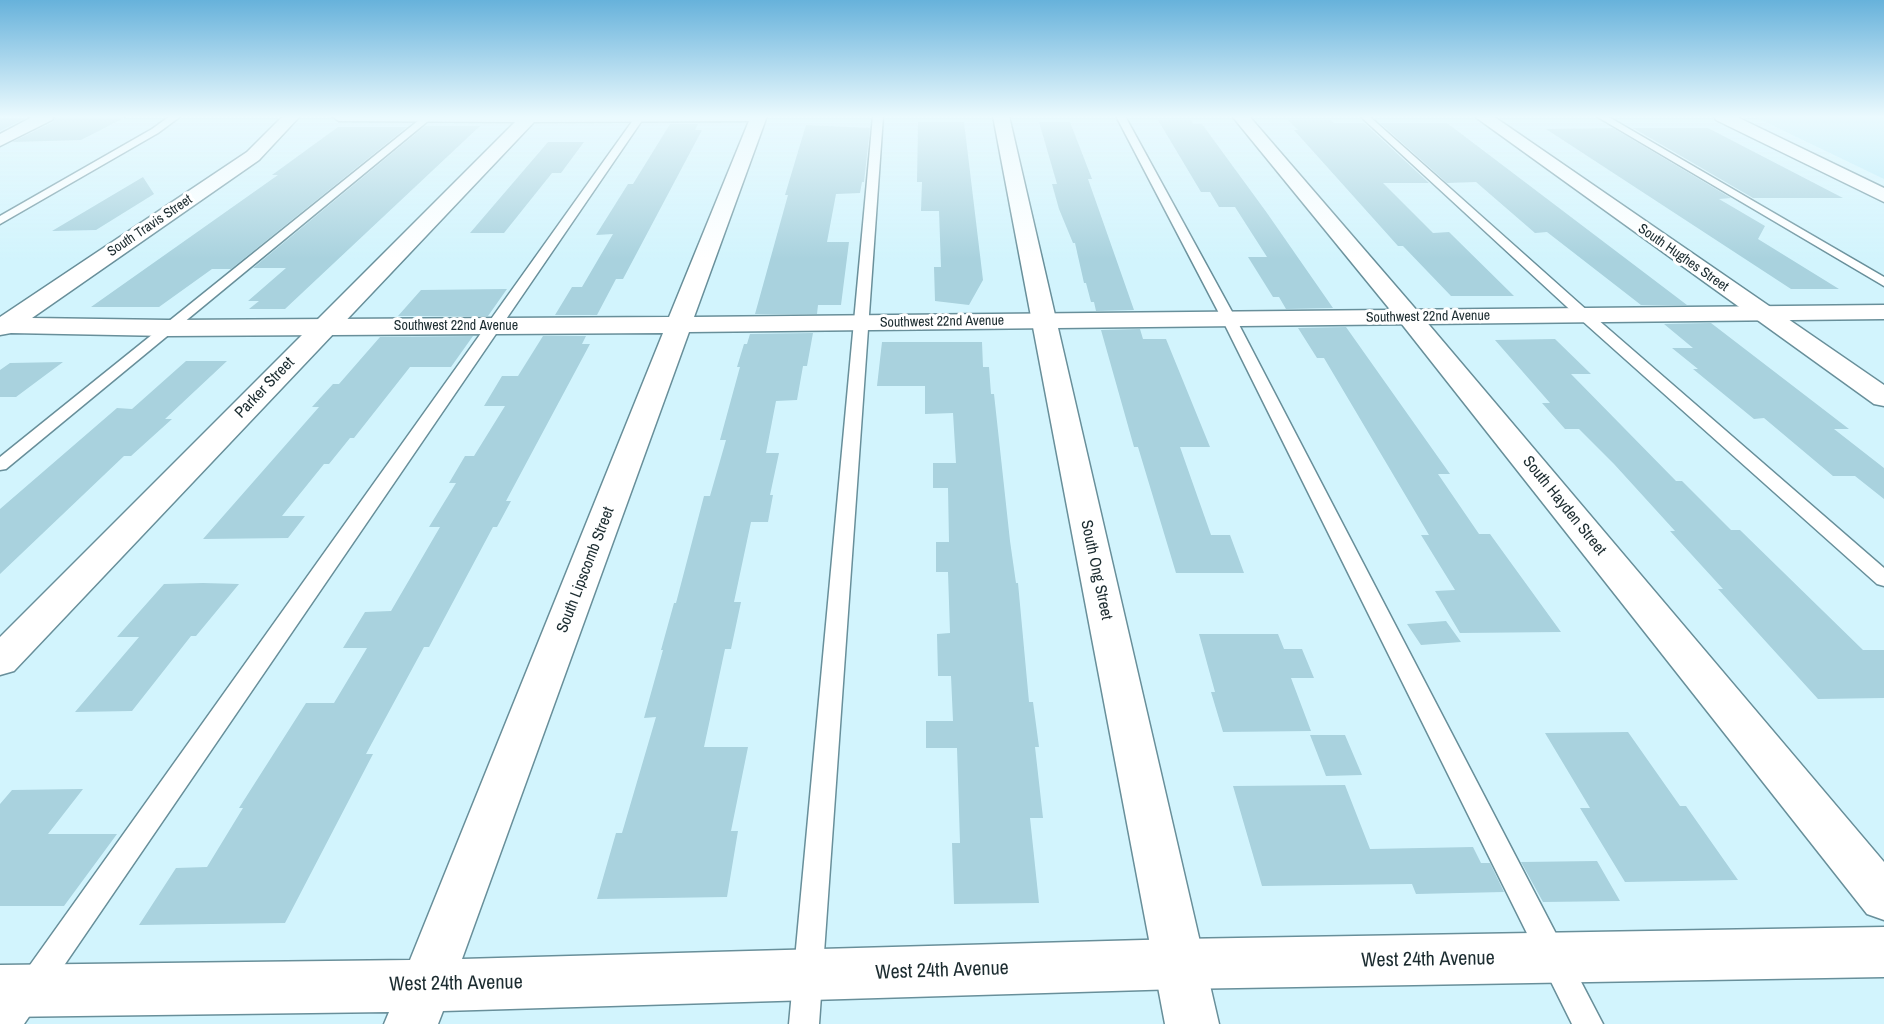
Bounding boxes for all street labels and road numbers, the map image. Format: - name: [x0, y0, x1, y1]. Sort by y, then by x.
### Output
- street label: South Travis Street: [104, 191, 196, 261]
- street label: South Hughes Street: [1635, 221, 1731, 295]
- street label: Southwest 22nd Avenue: [1366, 308, 1490, 326]
- street label: Southwest 22nd Avenue: [880, 313, 1004, 331]
- street label: Southwest 22nd Avenue: [394, 318, 518, 334]
- street label: Parker Street: [231, 354, 299, 422]
- street label: South Hayden Street: [1518, 453, 1610, 559]
- street label: South Lipscomb Street: [553, 504, 619, 636]
- street label: South Ong Street: [1076, 518, 1116, 622]
- street label: West 24th Avenue: [1361, 947, 1495, 973]
- street label: West 24th Avenue: [875, 957, 1009, 985]
- street label: West 24th Avenue: [389, 971, 523, 997]

